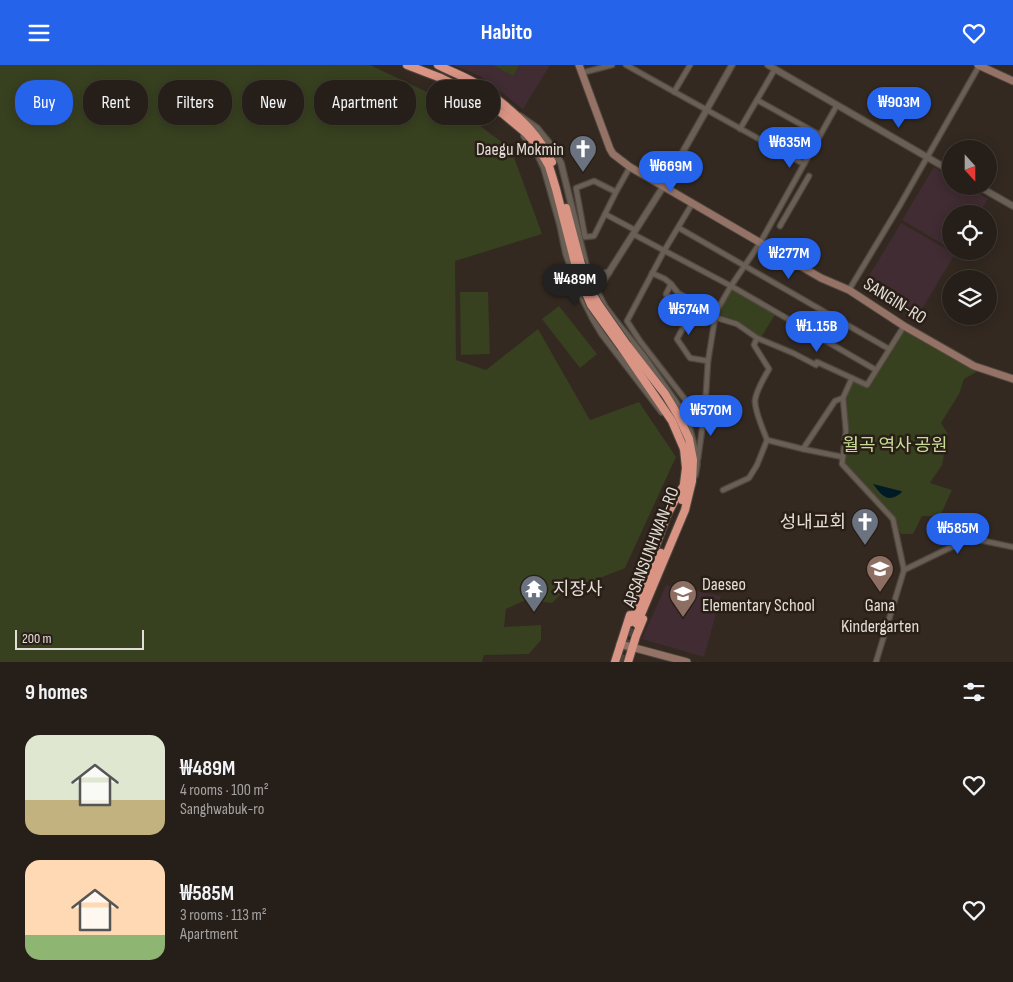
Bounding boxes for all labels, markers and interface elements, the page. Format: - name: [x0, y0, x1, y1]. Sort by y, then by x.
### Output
- icon: menu: [25, 19, 53, 47]
- text: Habito: [481, 19, 532, 46]
- icon: heart: [960, 19, 988, 47]
- chip: Buy: [15, 80, 73, 125]
- chip: Rent: [83, 80, 148, 125]
- chip: Filters: [158, 80, 232, 125]
- chip: New: [242, 80, 304, 125]
- chip: Apartment: [314, 80, 416, 125]
- chip: House: [426, 80, 500, 125]
- pin: ₩903M: [864, 87, 934, 129]
- text: ₩903M: [878, 93, 920, 112]
- pin: ₩635M: [755, 127, 825, 169]
- text: ₩635M: [769, 133, 811, 152]
- church icon: Daegu Mokmin: [568, 134, 598, 173]
- place label: Daegu Mokmin: [476, 139, 564, 160]
- north arrow: [942, 140, 998, 195]
- map controls: [942, 140, 997, 325]
- pin: ₩669M: [636, 151, 706, 193]
- text: ₩669M: [650, 157, 692, 176]
- button: locate: [942, 205, 997, 260]
- pin: ₩277M: [754, 237, 824, 280]
- text: ₩277M: [769, 244, 809, 263]
- pin: ₩489M: [540, 263, 610, 306]
- text: ₩489M: [554, 270, 596, 289]
- button: layers: [942, 270, 997, 325]
- street label: SANGIN-RO: [860, 274, 930, 328]
- pin: ₩574M: [654, 293, 724, 336]
- text: ₩574M: [669, 300, 709, 319]
- pin: ₩1.15B: [776, 311, 858, 353]
- text: ₩1.15B: [797, 317, 837, 336]
- pin: ₩570M: [676, 395, 746, 437]
- text: ₩570M: [690, 401, 732, 420]
- park label: 월곡 역사 공원: [842, 435, 948, 456]
- street label: APSANSUNHWAN-RO: [618, 484, 684, 611]
- church icon: 성내교회: [850, 507, 880, 546]
- place label: 성내교회: [780, 512, 846, 533]
- pin: ₩585M: [923, 513, 993, 555]
- text: ₩585M: [937, 519, 979, 538]
- school or university icon: Gana Kindergarten: [865, 554, 895, 593]
- temple icon: 지장사: [519, 574, 549, 613]
- place label: Daeseo Elementary School: [702, 574, 815, 616]
- place label: 지장사: [553, 579, 603, 600]
- school or university icon: Daeseo Elementary School: [668, 579, 698, 618]
- place label: Gana Kindergarten: [841, 595, 919, 637]
- scale bar: [15, 627, 144, 650]
- text: 200 m: [22, 630, 51, 647]
- icon: filters: [960, 678, 988, 706]
- text: 9 homes: [25, 680, 88, 705]
- icon: home: [65, 755, 125, 815]
- text: ₩489M: [180, 756, 235, 781]
- icon: heart: [960, 771, 988, 799]
- text: 4 rooms · 100 m²: [180, 781, 269, 800]
- text: Sanghwabuk-ro: [180, 800, 264, 819]
- icon: home: [65, 880, 125, 940]
- text: ₩585M: [180, 881, 234, 906]
- icon: heart: [960, 896, 988, 924]
- text: 3 rooms · 113 m²: [180, 906, 267, 925]
- text: Apartment: [180, 925, 238, 944]

